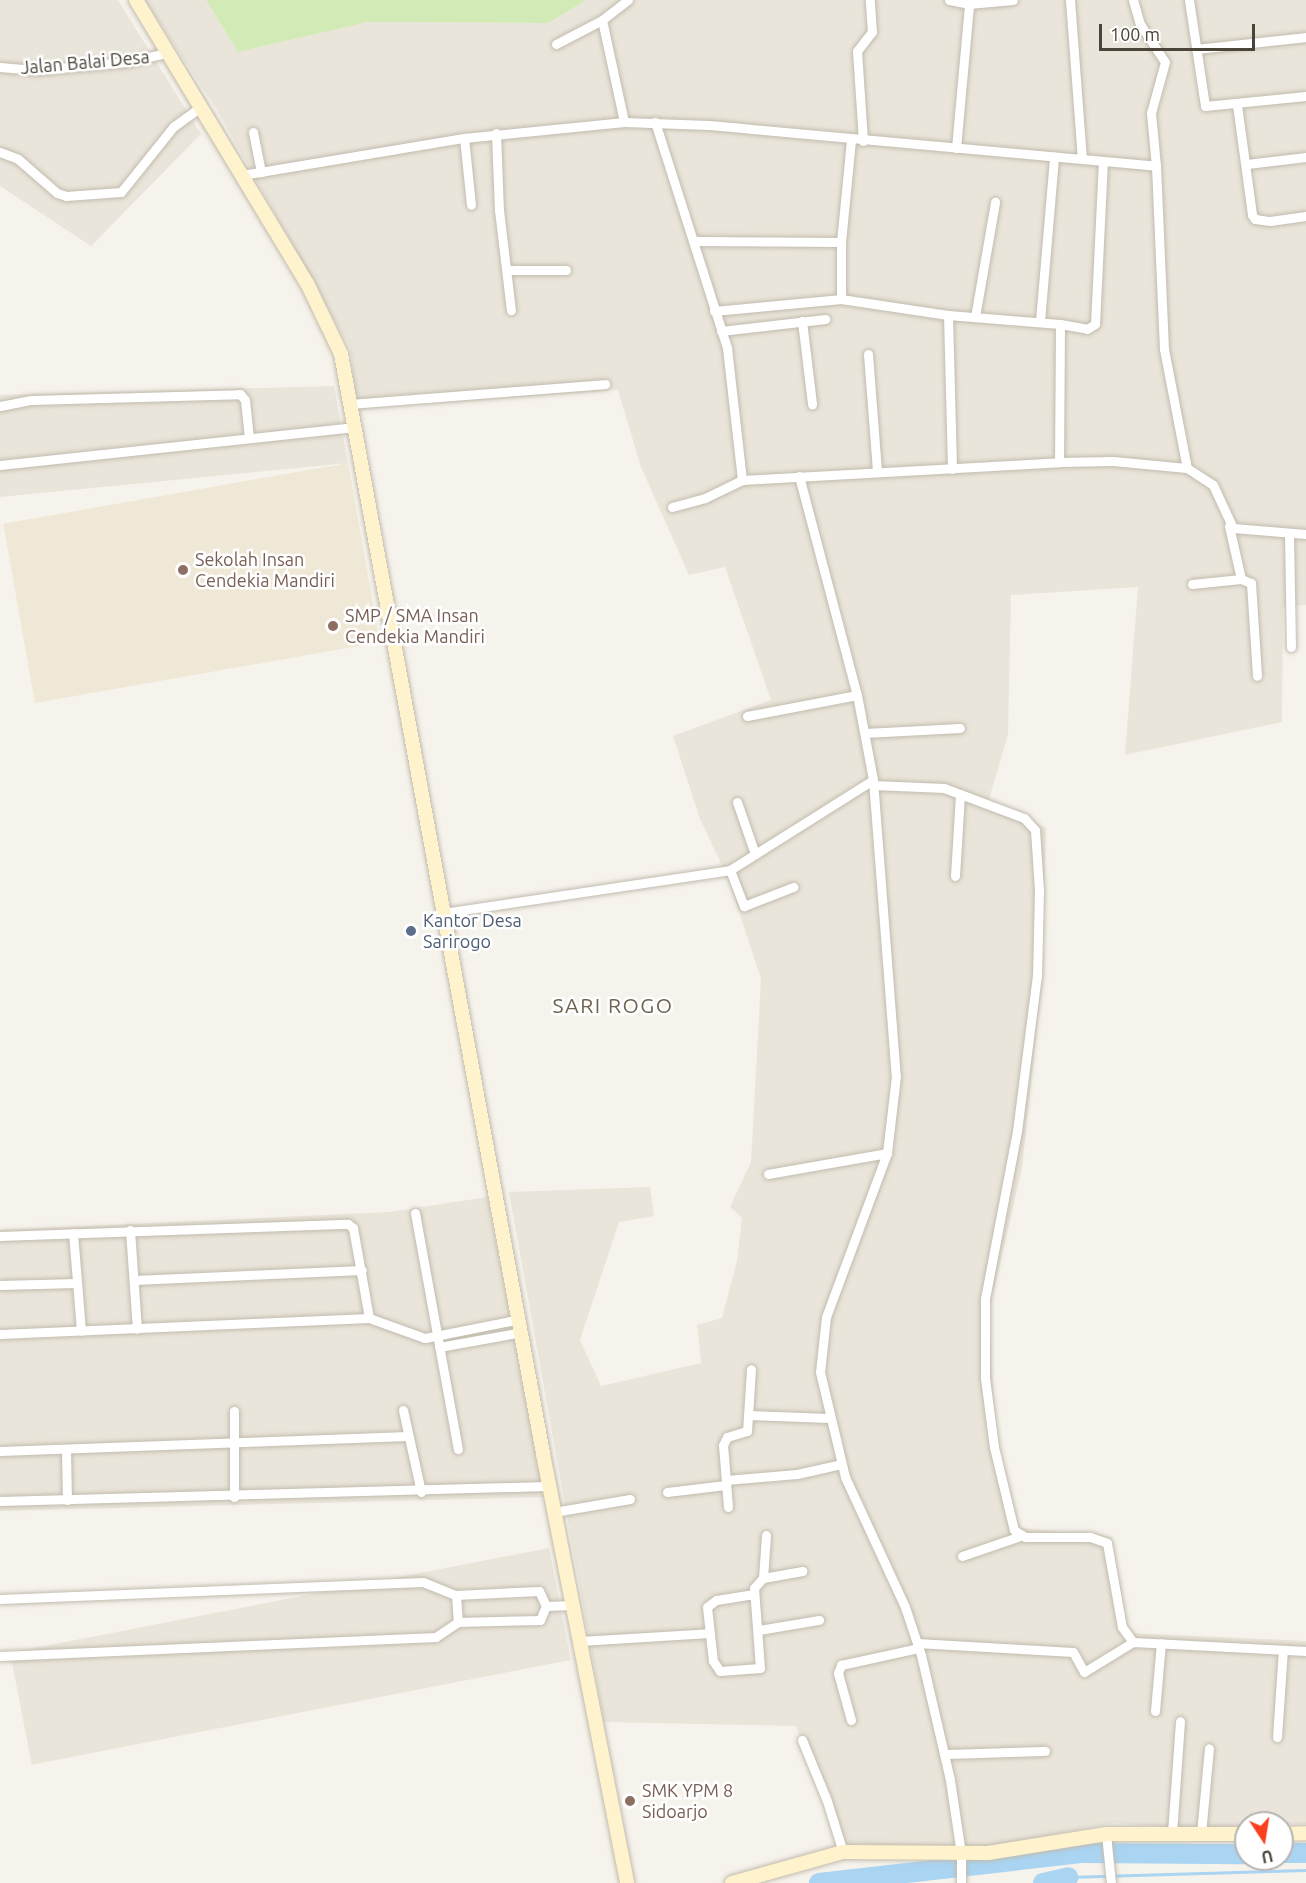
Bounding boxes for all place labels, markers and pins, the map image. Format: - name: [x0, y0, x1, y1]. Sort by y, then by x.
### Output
- place label: Sekolah Insan Cendekia Mandiri: [195, 549, 335, 592]
- marker: Sekolah Insan Cendekia Mandiri: [176, 563, 190, 577]
- place label: SMP / SMA Insan Cendekia Mandiri: [345, 605, 485, 648]
- marker: SMP / SMA Insan Cendekia Mandiri: [326, 619, 340, 633]
- place label: Kantor Desa Sarirogo: [423, 910, 522, 952]
- marker: Kantor Desa Sarirogo: [404, 924, 418, 938]
- place label: SMK YPM 8 Sidoarjo: [642, 1780, 733, 1822]
- marker: SMK YPM 8 Sidoarjo: [623, 1794, 637, 1808]

